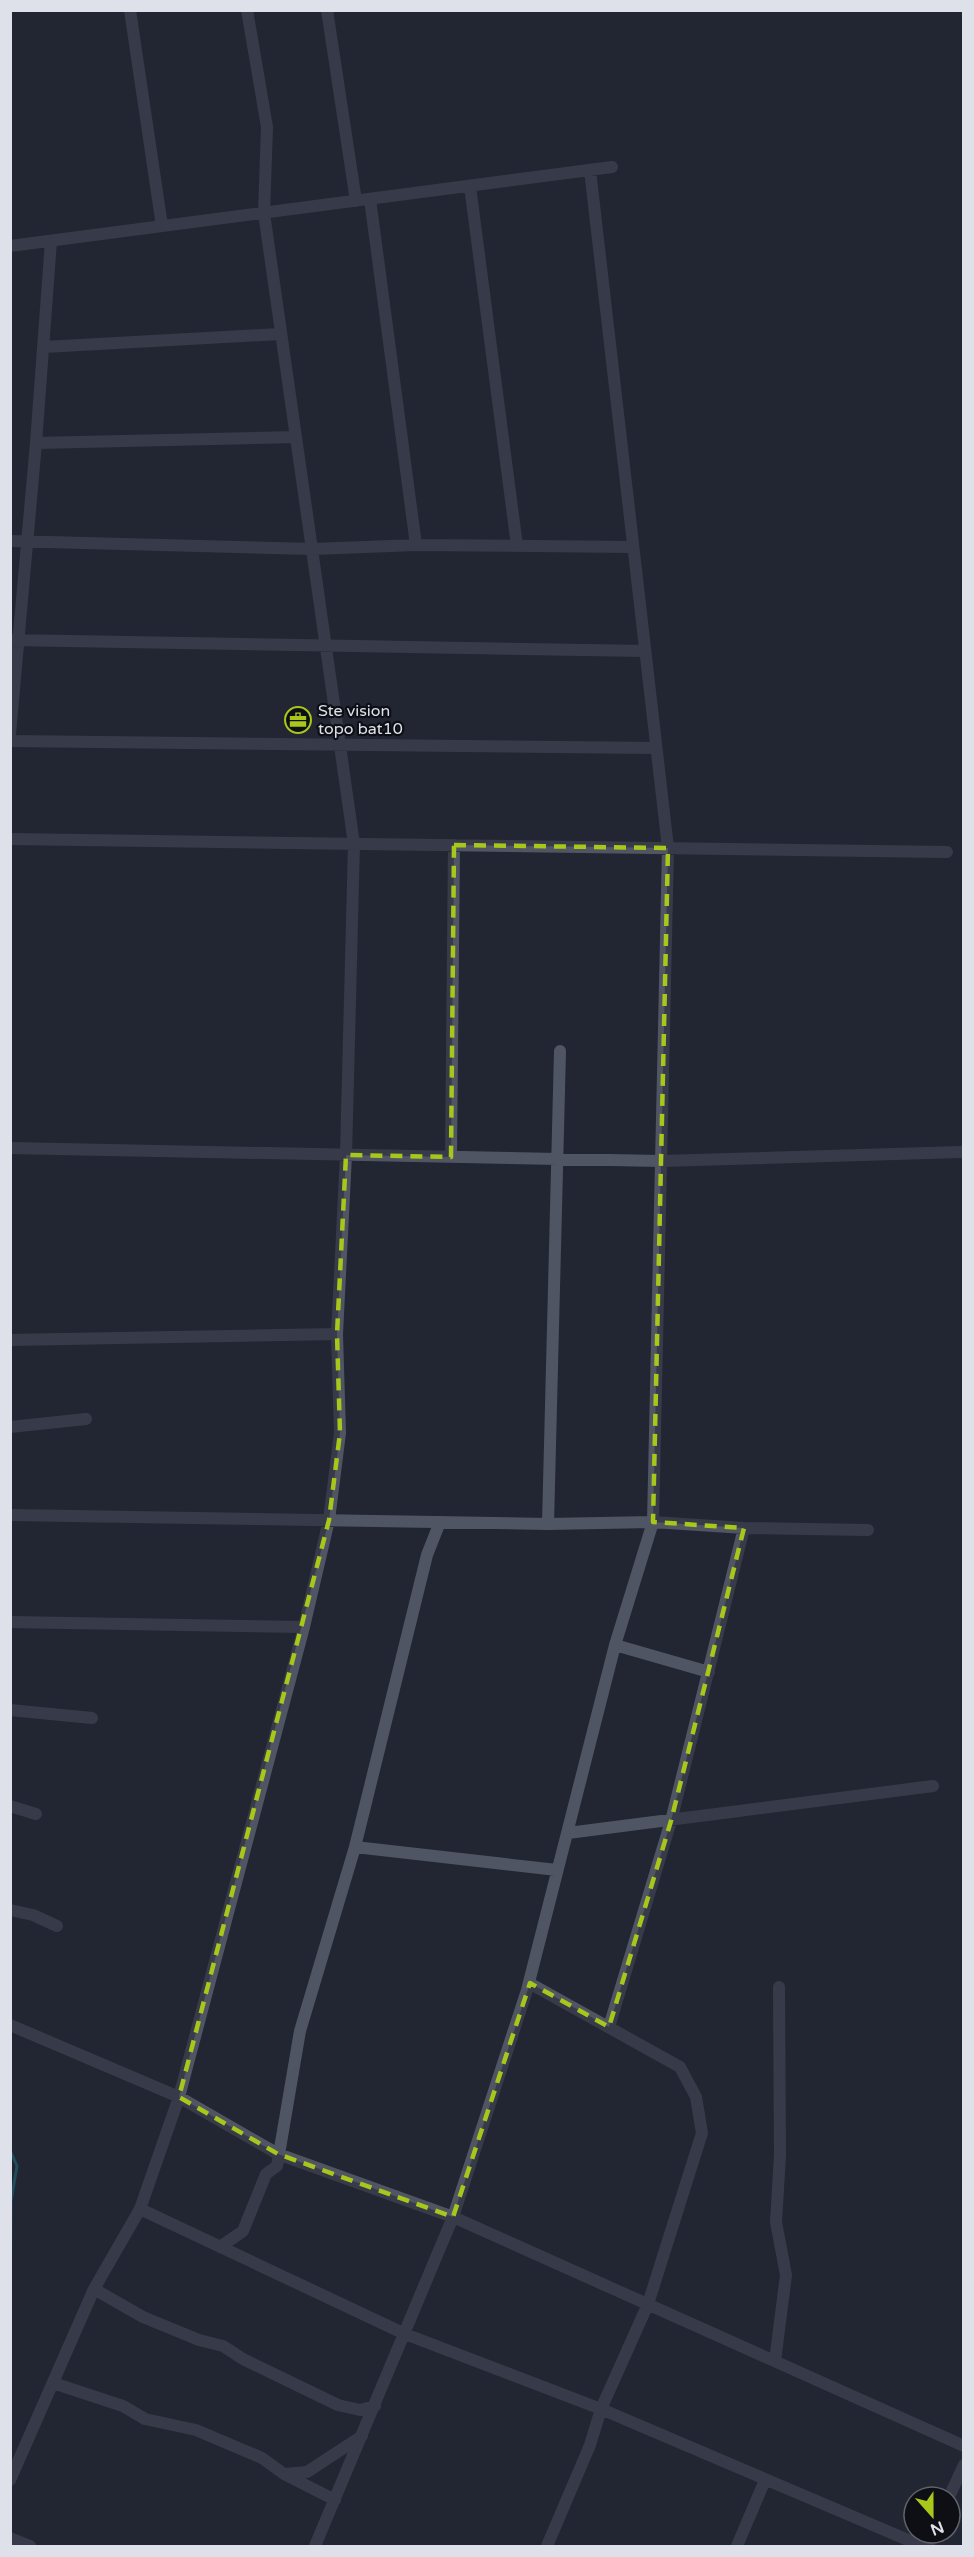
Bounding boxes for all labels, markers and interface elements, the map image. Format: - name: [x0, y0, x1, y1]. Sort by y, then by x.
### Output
- place label: Ste vision topo bat10: [318, 701, 403, 739]
- office icon: Ste vision topo bat10: [283, 705, 313, 735]
- north arrow: [902, 2485, 962, 2545]
- text: N: [927, 2516, 947, 2540]

